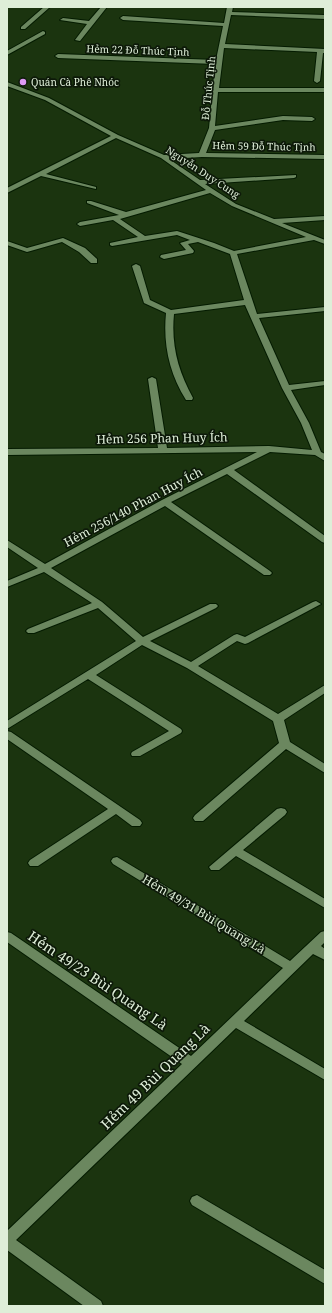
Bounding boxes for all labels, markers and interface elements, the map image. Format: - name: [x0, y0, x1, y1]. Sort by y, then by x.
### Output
- street label: Hẻm 22 Đỗ Thúc Tịnh: [86, 41, 190, 59]
- street label: Đỗ Thúc Tịnh: [198, 55, 218, 121]
- place label: Quán Cà Phê Nhóc: [31, 75, 119, 89]
- marker: Quán Cà Phê Nhóc: [18, 77, 28, 87]
- street label: Hẻm 59 Đỗ Thúc Tịnh: [212, 138, 316, 154]
- street label: Nguyễn Duy Cung: [163, 143, 243, 202]
- street label: Hẻm 256 Phan Huy Ích: [96, 428, 228, 448]
- street label: Hẻm 256/140 Phan Huy Ích: [61, 463, 206, 551]
- street label: Hẻm 49/31 Bùi Quang Là: [139, 870, 269, 958]
- street label: Hẻm 49/23 Bùi Quang Là: [24, 926, 172, 1034]
- street label: Hẻm 49 Bùi Quang Là: [96, 1019, 214, 1133]

